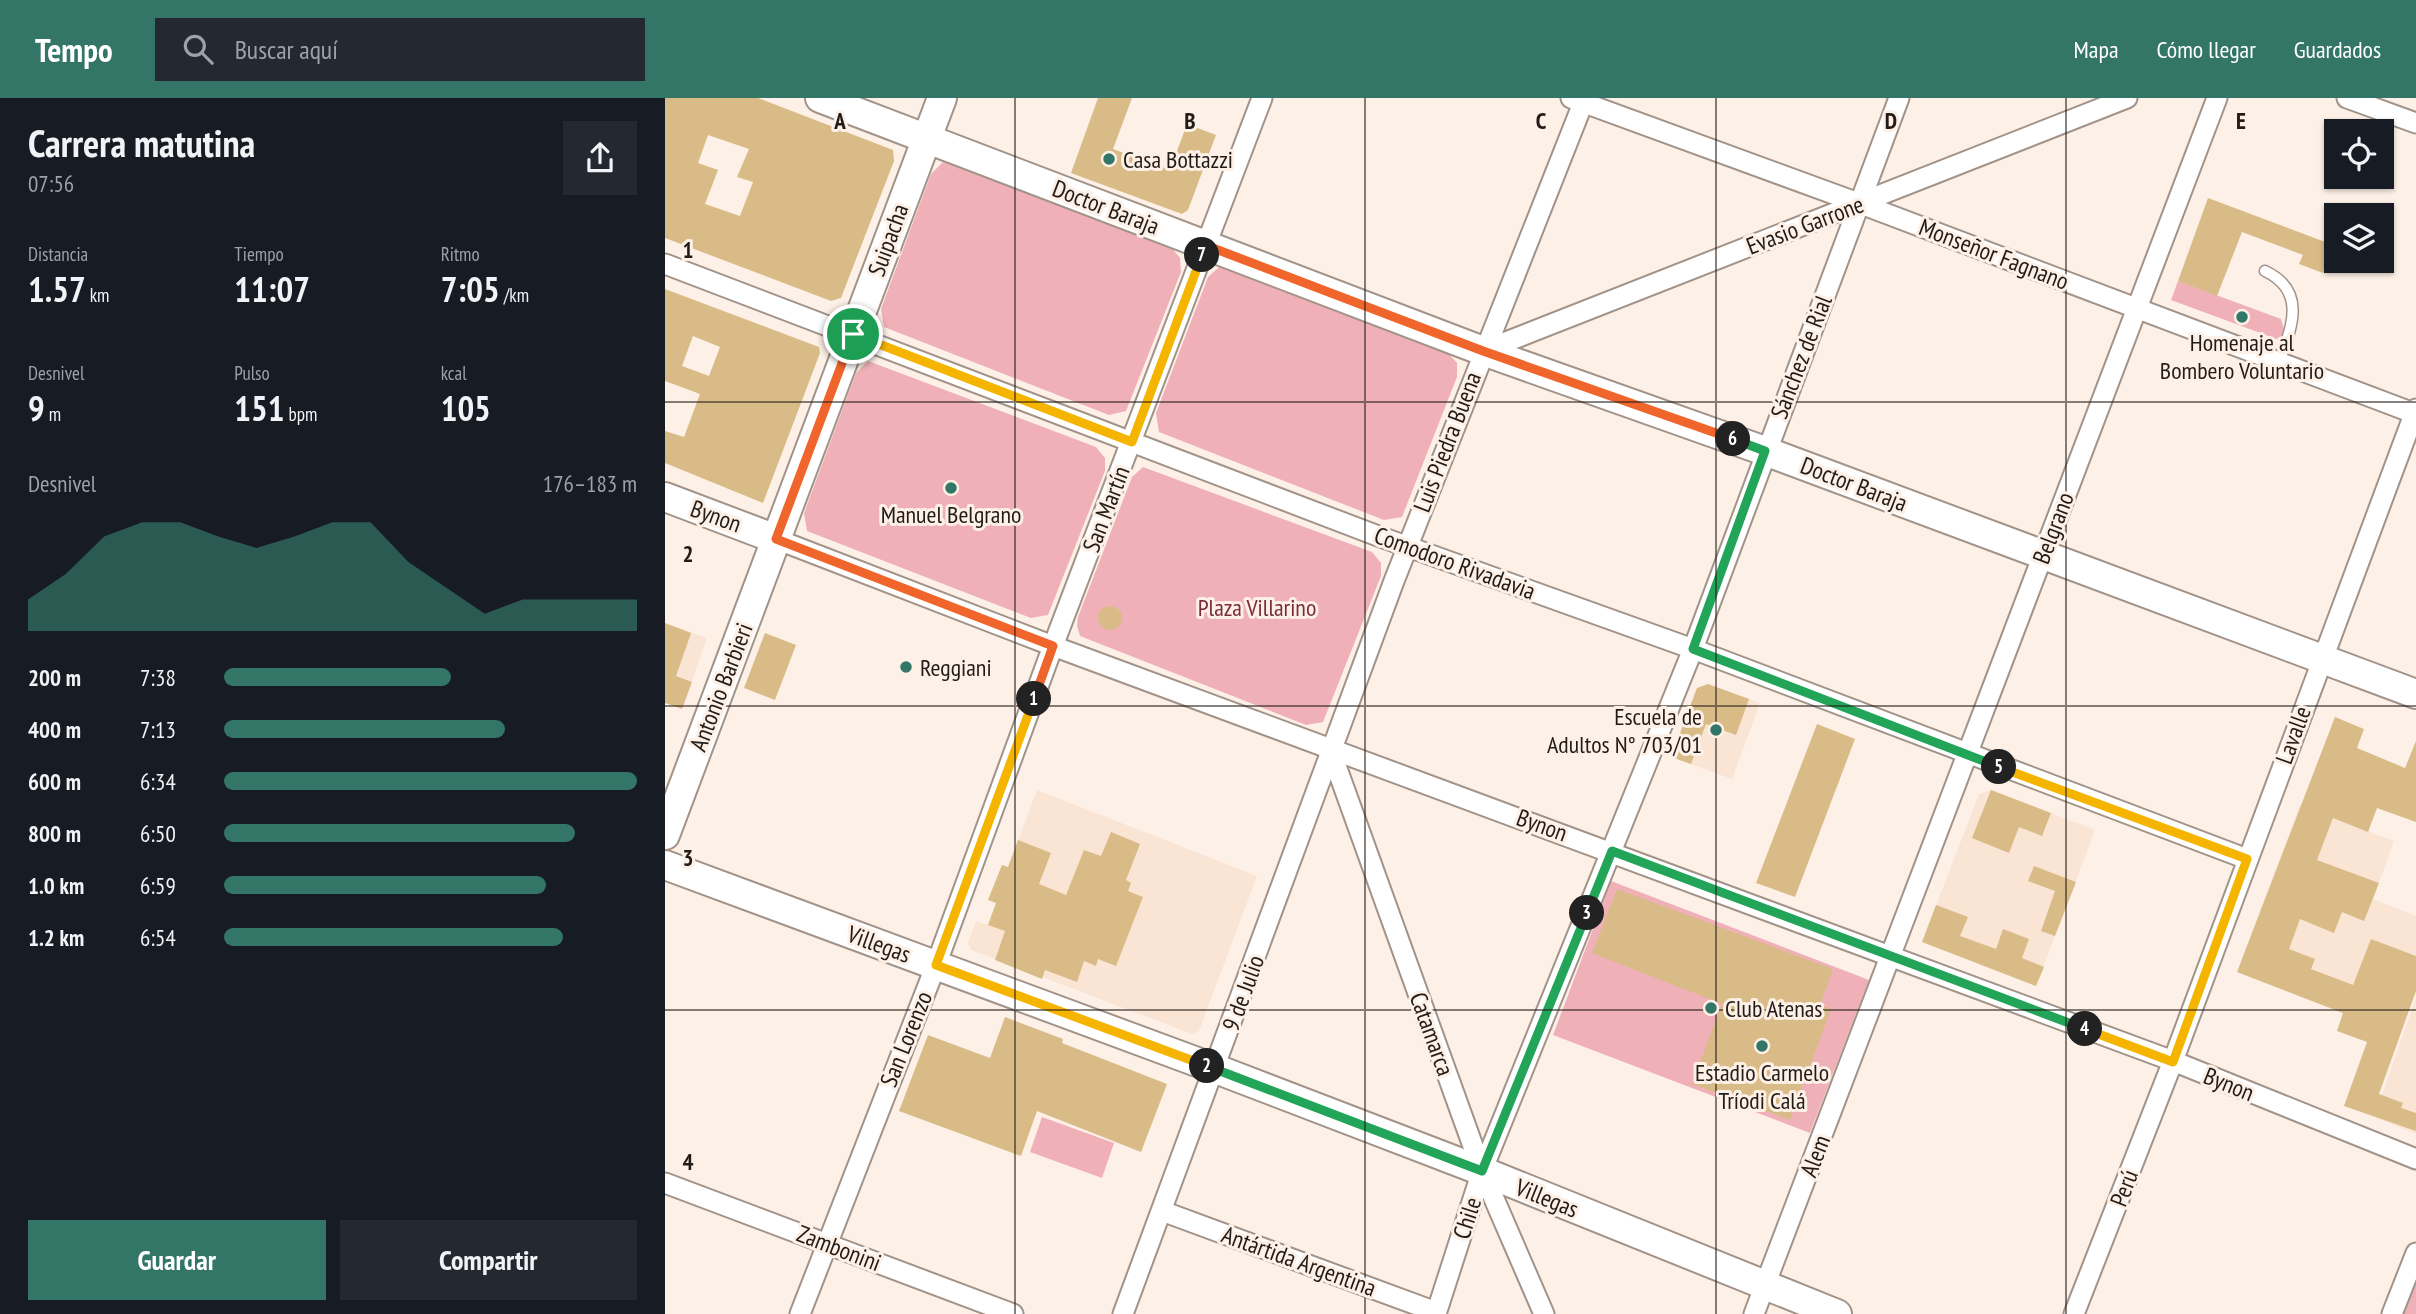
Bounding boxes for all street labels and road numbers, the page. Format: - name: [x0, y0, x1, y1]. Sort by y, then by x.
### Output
- street label: Doctor Baraja: [1048, 172, 1164, 242]
- street label: Evasio Garrone: [1742, 188, 1868, 262]
- street label: Suipacha: [861, 200, 915, 280]
- street label: Monseñor Fagnano: [1915, 211, 2073, 297]
- street label: Sánchez de Rial: [1763, 291, 1839, 423]
- street label: Luis Piedra Buena: [1406, 367, 1488, 517]
- street label: Doctor Baraja: [1796, 449, 1912, 519]
- street label: San Martín: [1075, 461, 1137, 557]
- street label: Belgrano: [2025, 488, 2081, 568]
- street label: Bynon: [686, 493, 746, 539]
- street label: Comodoro Rivadavia: [1370, 519, 1540, 607]
- street label: Antonio Barbieri: [682, 619, 760, 755]
- street label: Lavalle: [2268, 702, 2318, 768]
- street label: Bynon: [1512, 802, 1572, 848]
- street label: Villegas: [842, 918, 915, 970]
- street label: 9 de Julio: [1215, 951, 1271, 1035]
- street label: San Lorenzo: [873, 987, 939, 1091]
- street label: Catamarca: [1403, 988, 1461, 1080]
- street label: Bynon: [2199, 1060, 2259, 1108]
- street label: Alem: [1793, 1131, 1837, 1181]
- street label: Perú: [2103, 1165, 2145, 1211]
- street label: Villegas: [1510, 1171, 1583, 1225]
- street label: Chile: [1446, 1193, 1488, 1243]
- street label: Zambonini: [793, 1218, 885, 1278]
- street label: Antártida Argentina: [1218, 1219, 1380, 1303]

